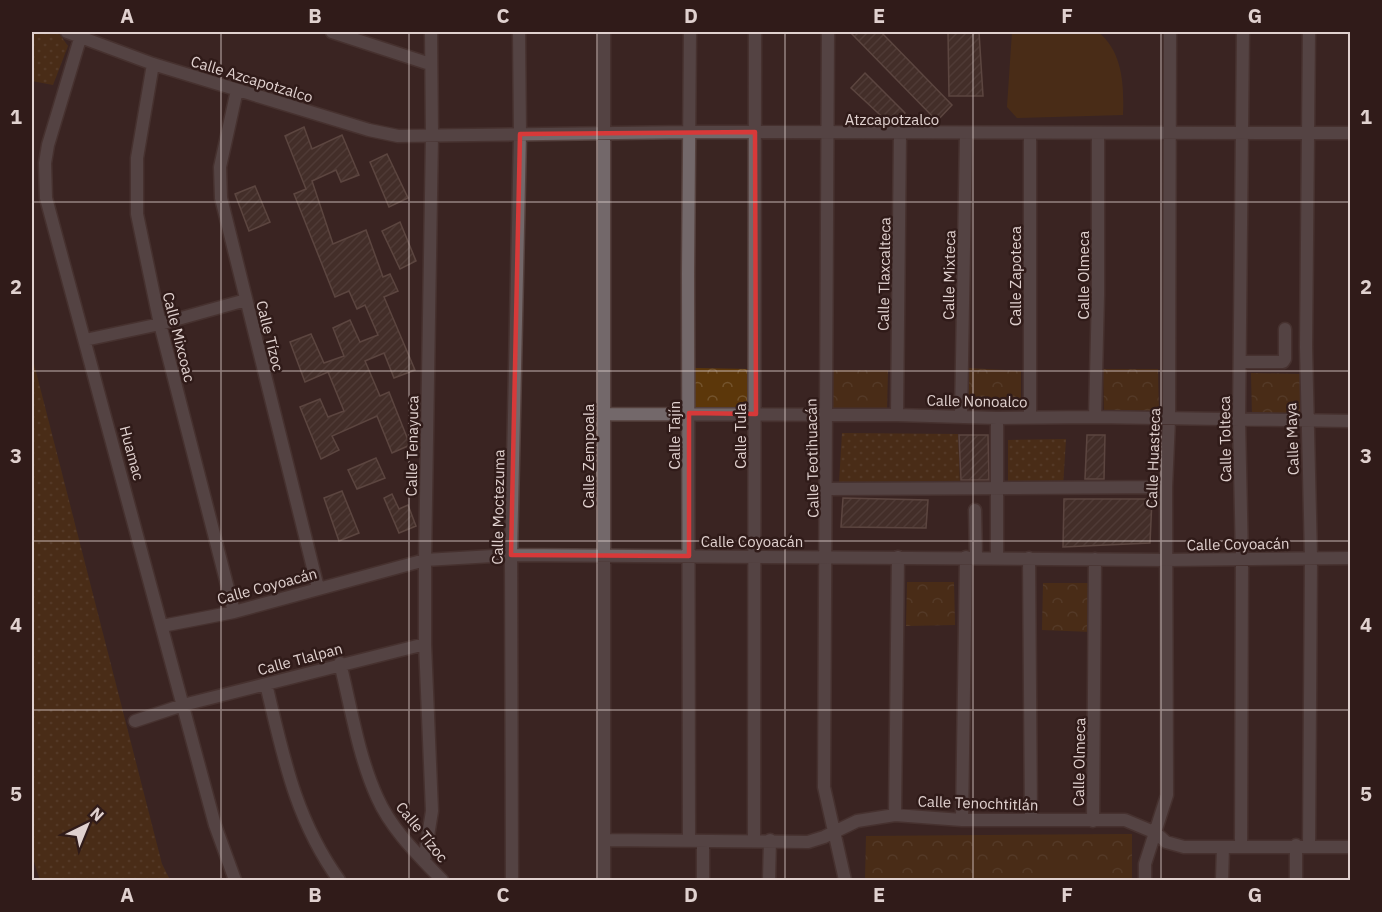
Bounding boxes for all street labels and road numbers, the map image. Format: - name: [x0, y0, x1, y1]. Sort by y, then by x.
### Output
- street label: Calle Azcapotzalco: [189, 51, 315, 107]
- street label: Atzcapotzalco: [845, 110, 939, 129]
- street label: Calle Tlaxcalteca: [874, 217, 894, 331]
- street label: Calle Zapoteca: [1006, 226, 1025, 326]
- street label: Calle Mixteca: [939, 230, 959, 320]
- street label: Calle Olmeca: [1074, 231, 1093, 319]
- street label: Calle Mixcoac: [159, 290, 199, 384]
- street label: Calle Tízoc: [252, 299, 288, 374]
- street label: Calle Nonoalco: [926, 391, 1028, 411]
- street label: Calle Tenayuca: [402, 395, 422, 497]
- street label: Calle Tolteca: [1215, 396, 1235, 482]
- street label: Calle Teotihuacán: [801, 398, 823, 518]
- street label: Calle Tajín: [665, 401, 684, 469]
- street label: Calle Maya: [1281, 402, 1303, 476]
- street label: Calle Tula: [731, 403, 750, 469]
- street label: Calle Zempoala: [579, 404, 598, 508]
- street label: Calle Huasteca: [1142, 407, 1164, 509]
- street label: Huamac: [116, 424, 149, 483]
- street label: Calle Moctezuma: [487, 449, 509, 565]
- street label: Calle Coyoacán: [701, 532, 803, 551]
- street label: Calle Coyoacán: [1186, 534, 1290, 554]
- street label: Calle Coyoacán: [215, 564, 319, 608]
- street label: Calle Tlalpan: [255, 639, 345, 679]
- street label: Calle Olmeca: [1069, 717, 1089, 807]
- street label: Calle Tenochtitlán: [917, 791, 1039, 815]
- street label: Calle Tízoc: [392, 798, 452, 866]

